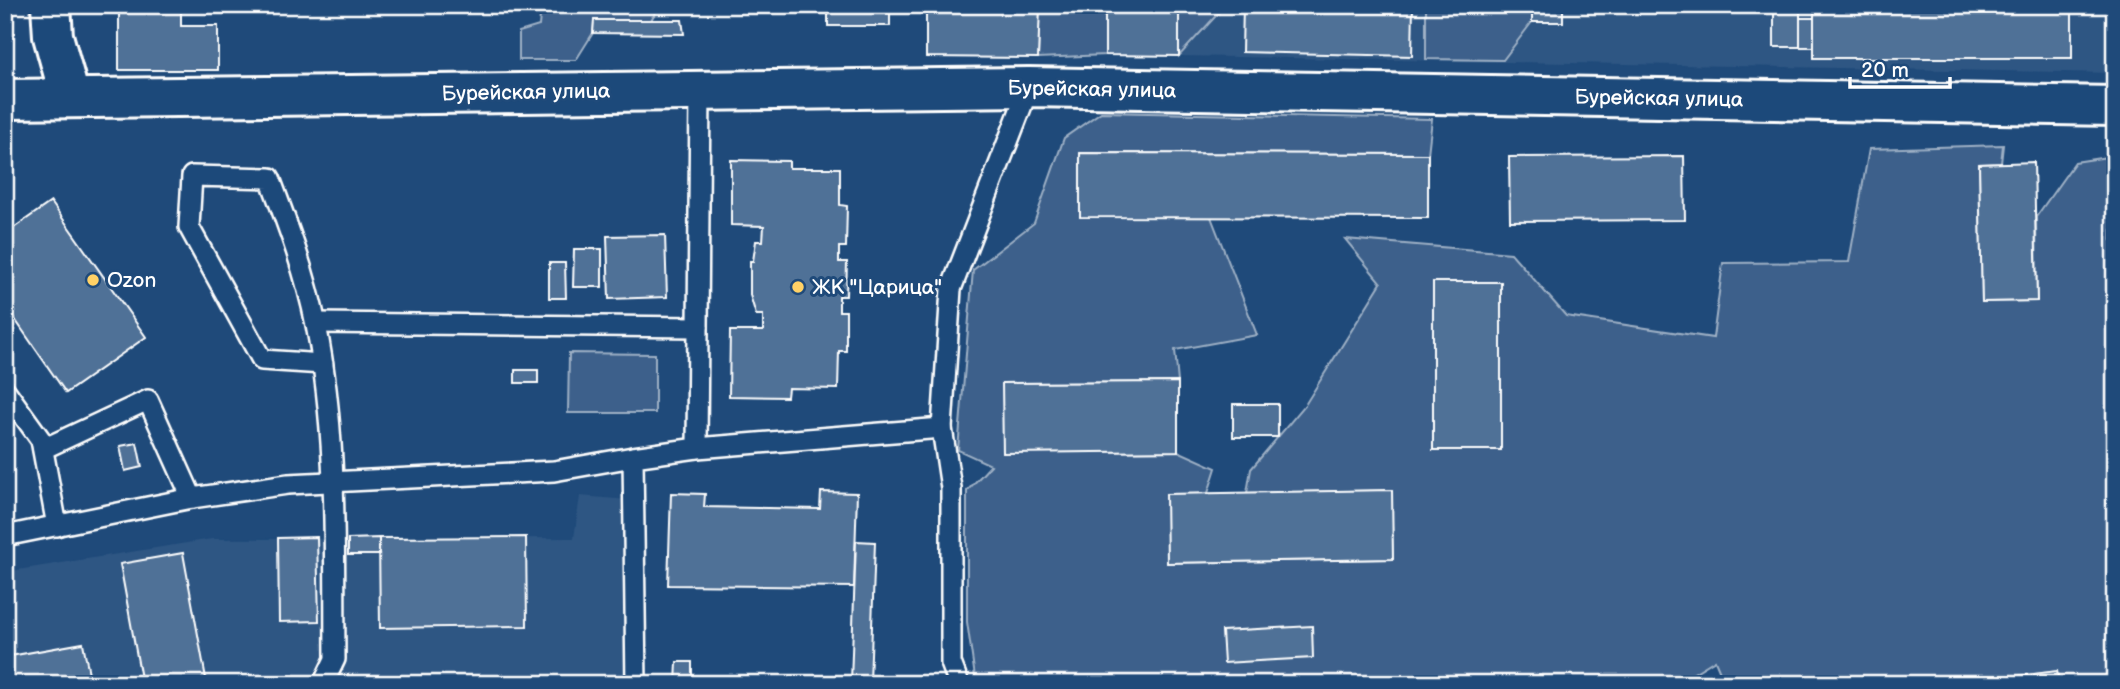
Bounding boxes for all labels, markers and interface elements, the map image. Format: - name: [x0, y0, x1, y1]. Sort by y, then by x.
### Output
- scale bar: [1850, 46, 1950, 90]
- text: 20 m: [1861, 58, 1909, 83]
- street label: Бурейская улица: [1007, 76, 1177, 103]
- street label: Бурейская улица: [441, 79, 611, 106]
- street label: Бурейская улица: [1574, 85, 1744, 112]
- place label: Ozon: [107, 268, 156, 293]
- marker: Ozon: [85, 272, 101, 288]
- place label: ЖК "Царица": [812, 275, 942, 300]
- marker: ЖК "Царица": [790, 279, 806, 295]

